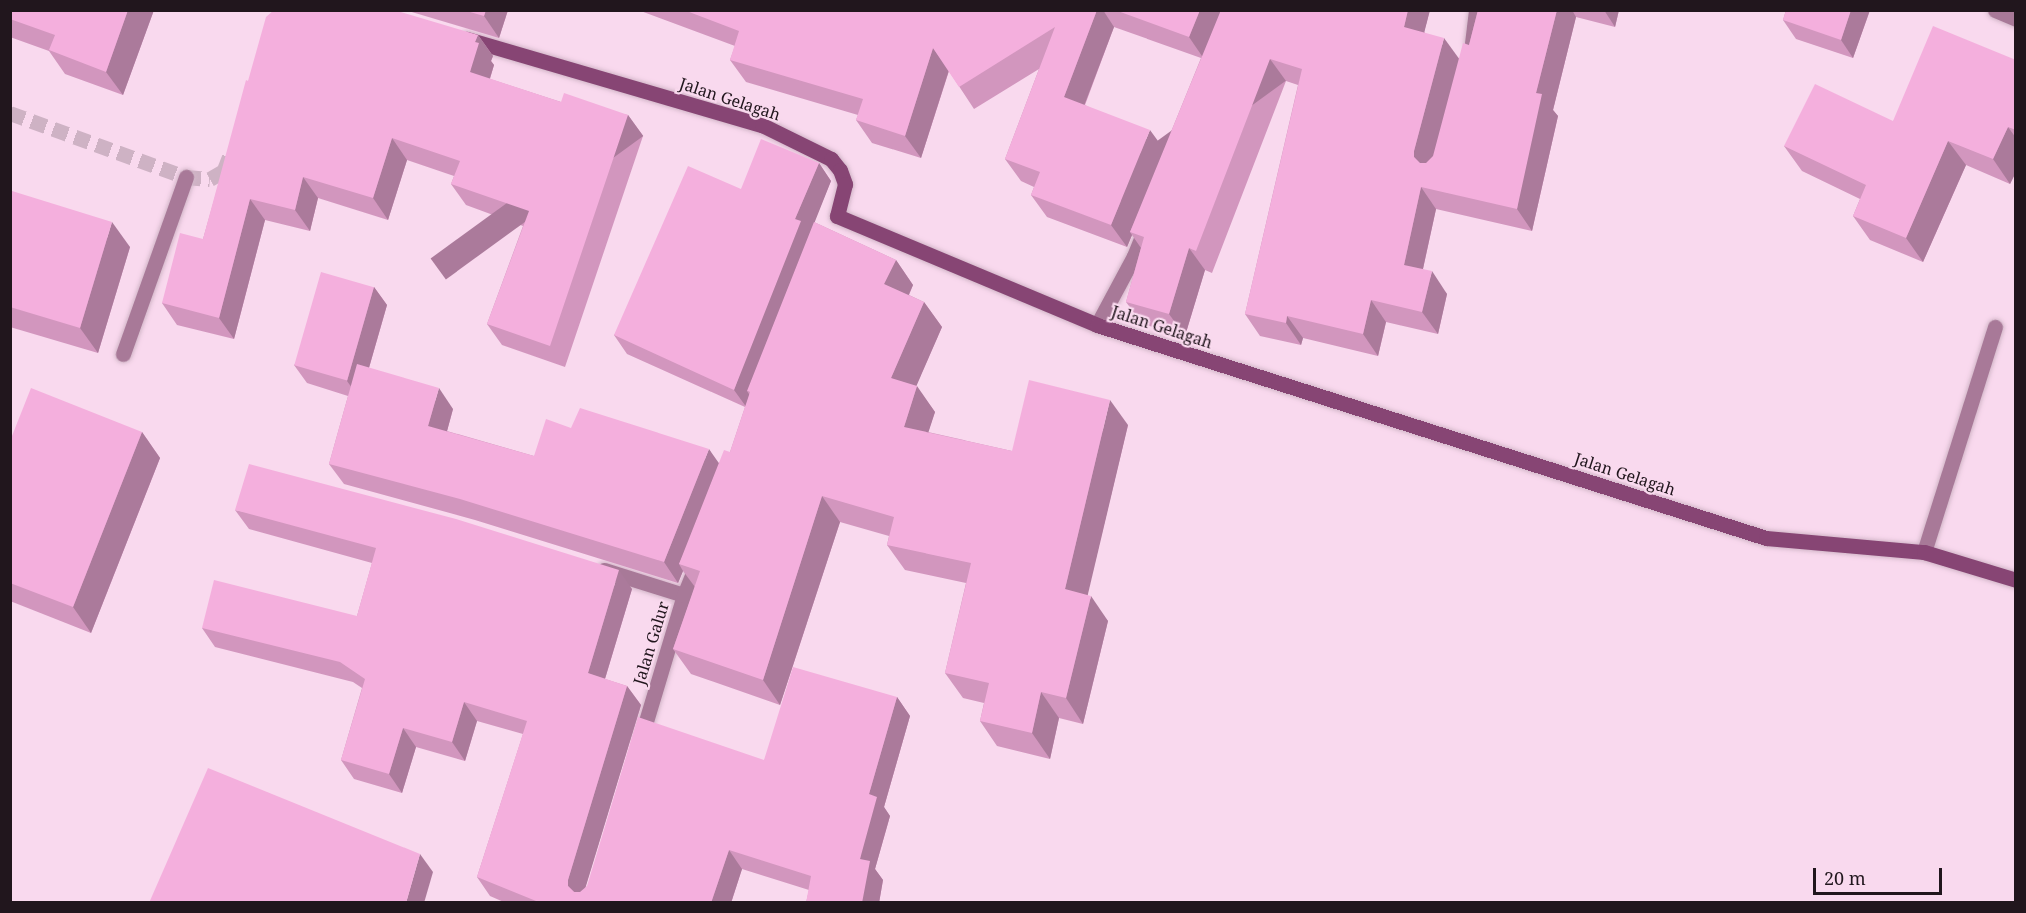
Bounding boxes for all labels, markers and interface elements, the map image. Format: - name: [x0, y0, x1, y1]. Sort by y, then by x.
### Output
- street label: Jalan Gelagah: [677, 74, 783, 124]
- street label: Jalan Gelagah: [1109, 302, 1215, 352]
- street label: Jalan Gelagah: [1572, 449, 1678, 499]
- street label: Jalan Galur: [629, 599, 673, 687]
- scale bar: [1816, 856, 1945, 894]
- text: 20 m: [1824, 866, 1866, 890]

